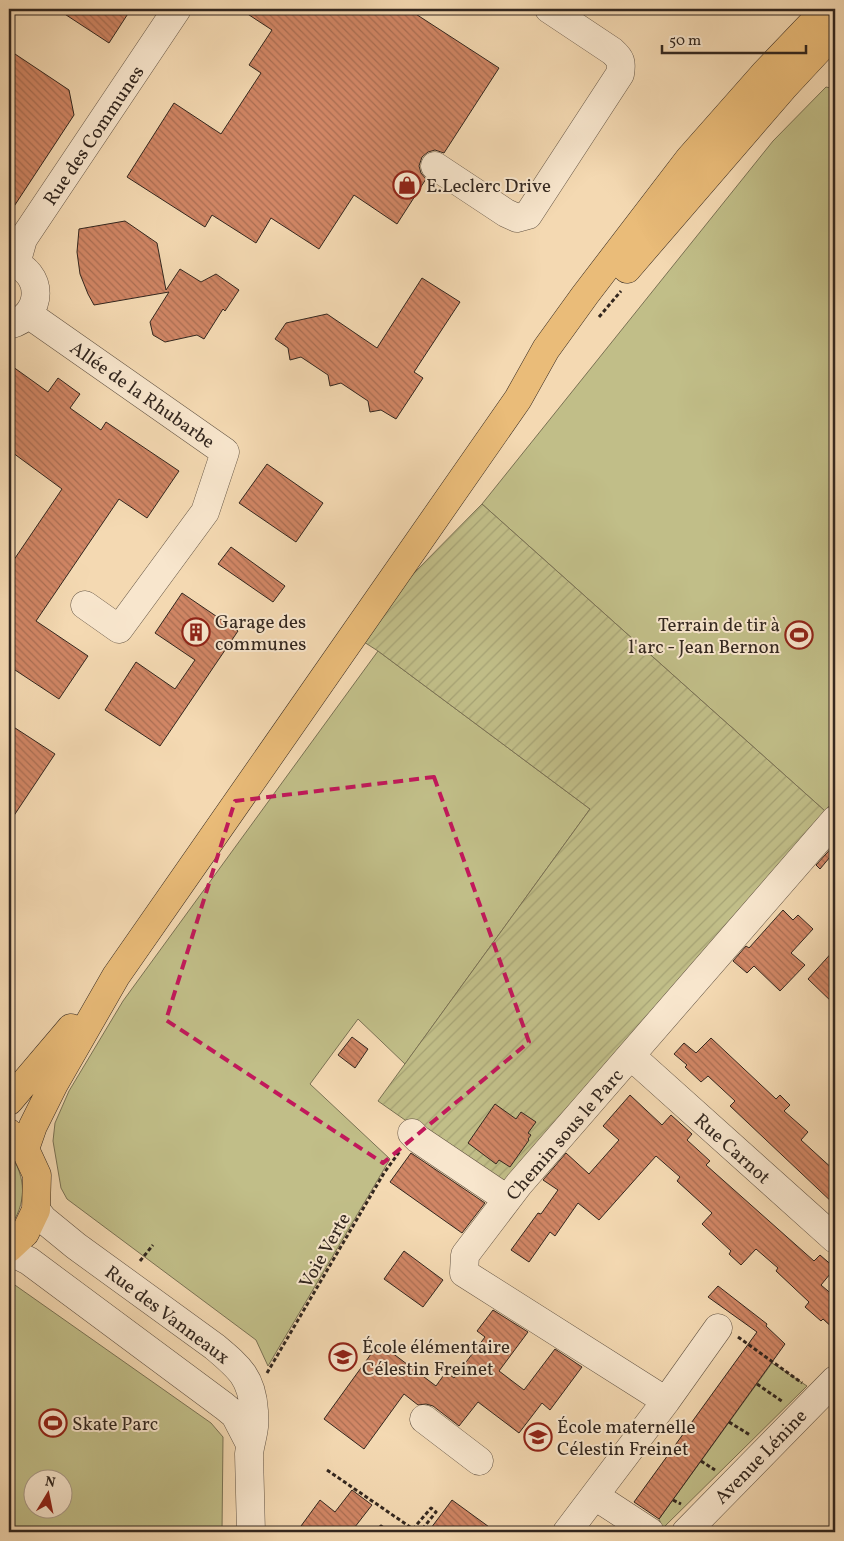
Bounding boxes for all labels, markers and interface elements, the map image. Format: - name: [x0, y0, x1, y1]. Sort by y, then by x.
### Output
- scale bar: [662, 22, 805, 54]
- text: 50 m: [669, 31, 701, 52]
- street label: Rue des Communes: [38, 61, 151, 211]
- shop icon: E.Leclerc Drive: [392, 170, 422, 200]
- place label: E.Leclerc Drive: [426, 174, 551, 200]
- street label: Allée de la Rhubarbe: [64, 336, 219, 455]
- place label: Garage des communes: [215, 610, 306, 658]
- place label: Terrain de tir à l'arc - Jean Bernon: [628, 613, 780, 661]
- building icon: Garage des communes: [181, 617, 211, 647]
- sports icon: Terrain de tir à l'arc - Jean Bernon: [784, 620, 814, 650]
- street label: Chemin sous le Parc: [501, 1064, 630, 1207]
- street label: Rue Carnot: [688, 1108, 776, 1191]
- street label: Voie Verte: [294, 1209, 358, 1293]
- street label: Rue des Vanneaux: [99, 1260, 235, 1371]
- place label: École élémentaire Célestin Freinet: [362, 1335, 510, 1383]
- school or university icon: École élémentaire Célestin Freinet: [328, 1342, 358, 1372]
- street label: Avenue Lénine: [709, 1404, 814, 1511]
- sports icon: Skate Parc: [38, 1408, 68, 1438]
- place label: Skate Parc: [72, 1412, 158, 1438]
- place label: École maternelle Célestin Freinet: [557, 1415, 695, 1463]
- school or university icon: École maternelle Célestin Freinet: [523, 1422, 553, 1452]
- north arrow: [22, 1468, 72, 1518]
- text: N: [43, 1472, 57, 1493]

